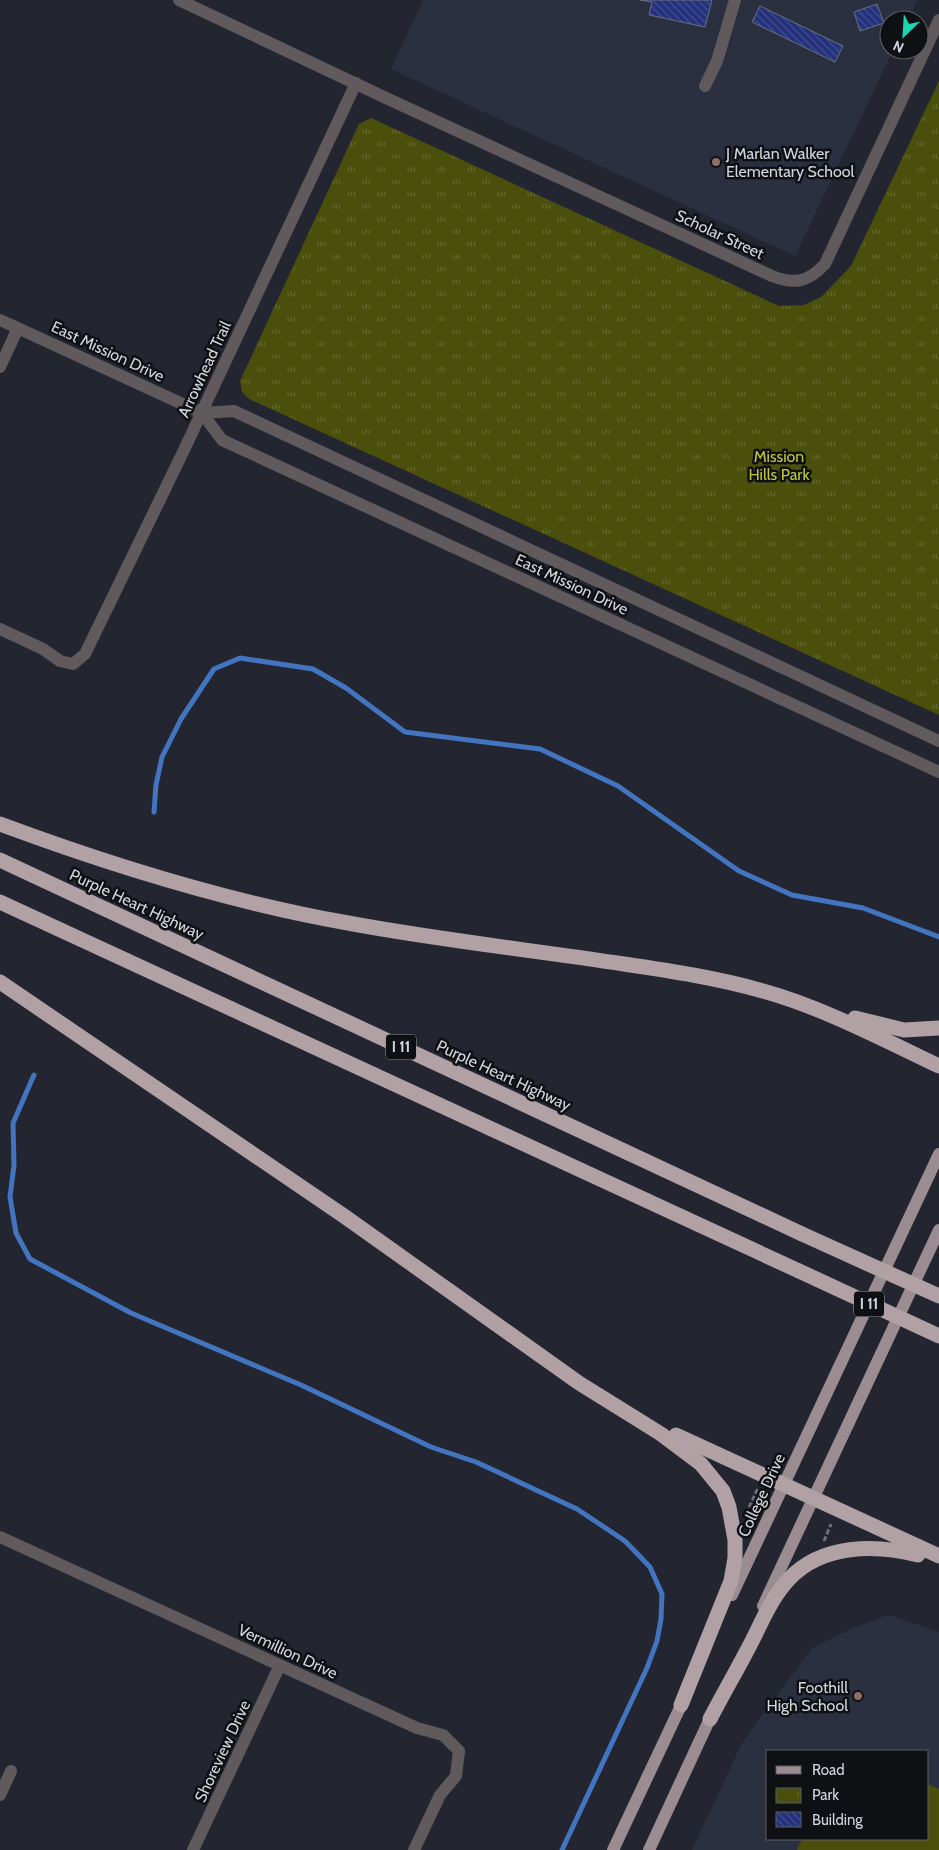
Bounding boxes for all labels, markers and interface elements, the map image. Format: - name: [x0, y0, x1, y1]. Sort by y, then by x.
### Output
- north arrow: [879, 10, 929, 60]
- text: N: [890, 37, 907, 57]
- place label: J Marlan Walker Elementary School: [725, 144, 854, 181]
- marker: J Marlan Walker Elementary School: [710, 156, 722, 168]
- street label: Scholar Street: [673, 206, 768, 263]
- street label: East Mission Drive: [48, 317, 167, 386]
- street label: Arrowhead Trail: [174, 318, 235, 420]
- park label: Mission Hills Park: [748, 447, 810, 484]
- street label: East Mission Drive: [512, 550, 631, 619]
- street label: Purple Heart Highway: [67, 865, 207, 944]
- road number: I 11: [386, 1034, 416, 1060]
- street label: Purple Heart Highway: [434, 1036, 574, 1115]
- road number: I 11: [854, 1292, 884, 1316]
- street label: College Drive: [734, 1451, 789, 1540]
- street label: Vermillion Drive: [235, 1620, 341, 1683]
- place label: Foothill High School: [767, 1678, 848, 1715]
- marker: Foothill High School: [852, 1690, 864, 1702]
- street label: Shoreview Drive: [191, 1697, 254, 1805]
- legend: [766, 1750, 929, 1840]
- text: Road: [812, 1761, 845, 1779]
- text: Park: [812, 1786, 839, 1804]
- text: Building: [812, 1811, 863, 1829]

